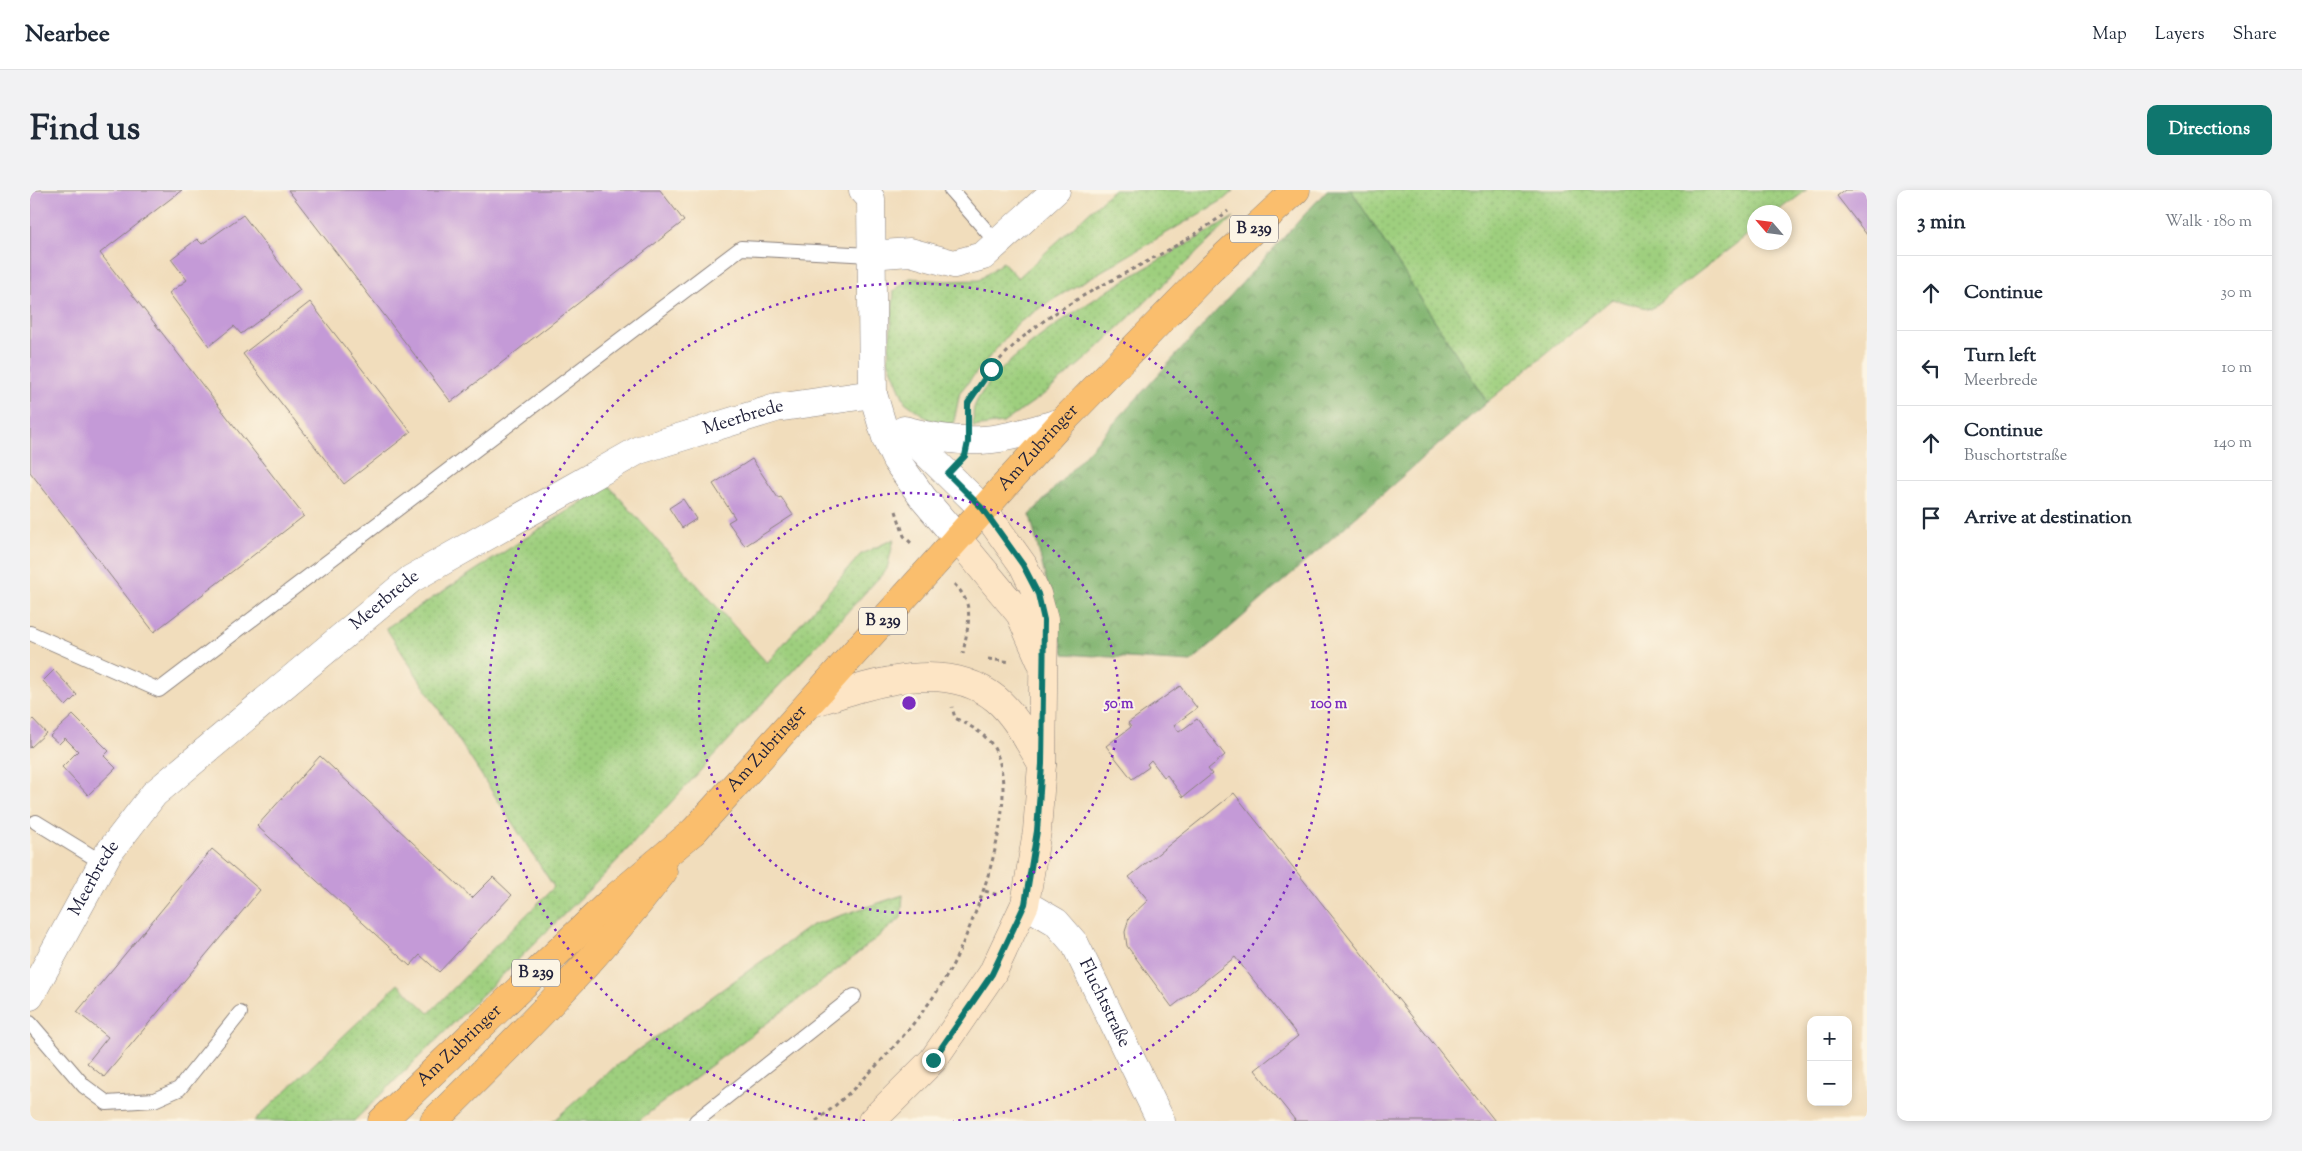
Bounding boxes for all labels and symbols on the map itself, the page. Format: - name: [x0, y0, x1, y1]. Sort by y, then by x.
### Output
- north arrow: [1747, 205, 1792, 250]
- road number: B 239: [1230, 216, 1278, 242]
- route start: [980, 358, 1003, 381]
- street label: Meerbrede: [700, 394, 785, 443]
- street label: Am Zubringer: [992, 399, 1085, 498]
- street label: Meerbrede: [345, 564, 424, 637]
- road number: B 239: [859, 608, 907, 634]
- centre of rings: [900, 694, 918, 712]
- text: 50 m: [1104, 694, 1134, 715]
- text: 100 m: [1311, 694, 1348, 715]
- street label: Am Zubringer: [721, 700, 814, 799]
- street label: Meerbrede: [63, 835, 126, 921]
- street label: Fluchtstraße: [1071, 955, 1137, 1052]
- road number: B 239: [512, 960, 560, 986]
- street label: Am Zubringer: [411, 999, 509, 1094]
- route end: [922, 1049, 945, 1072]

